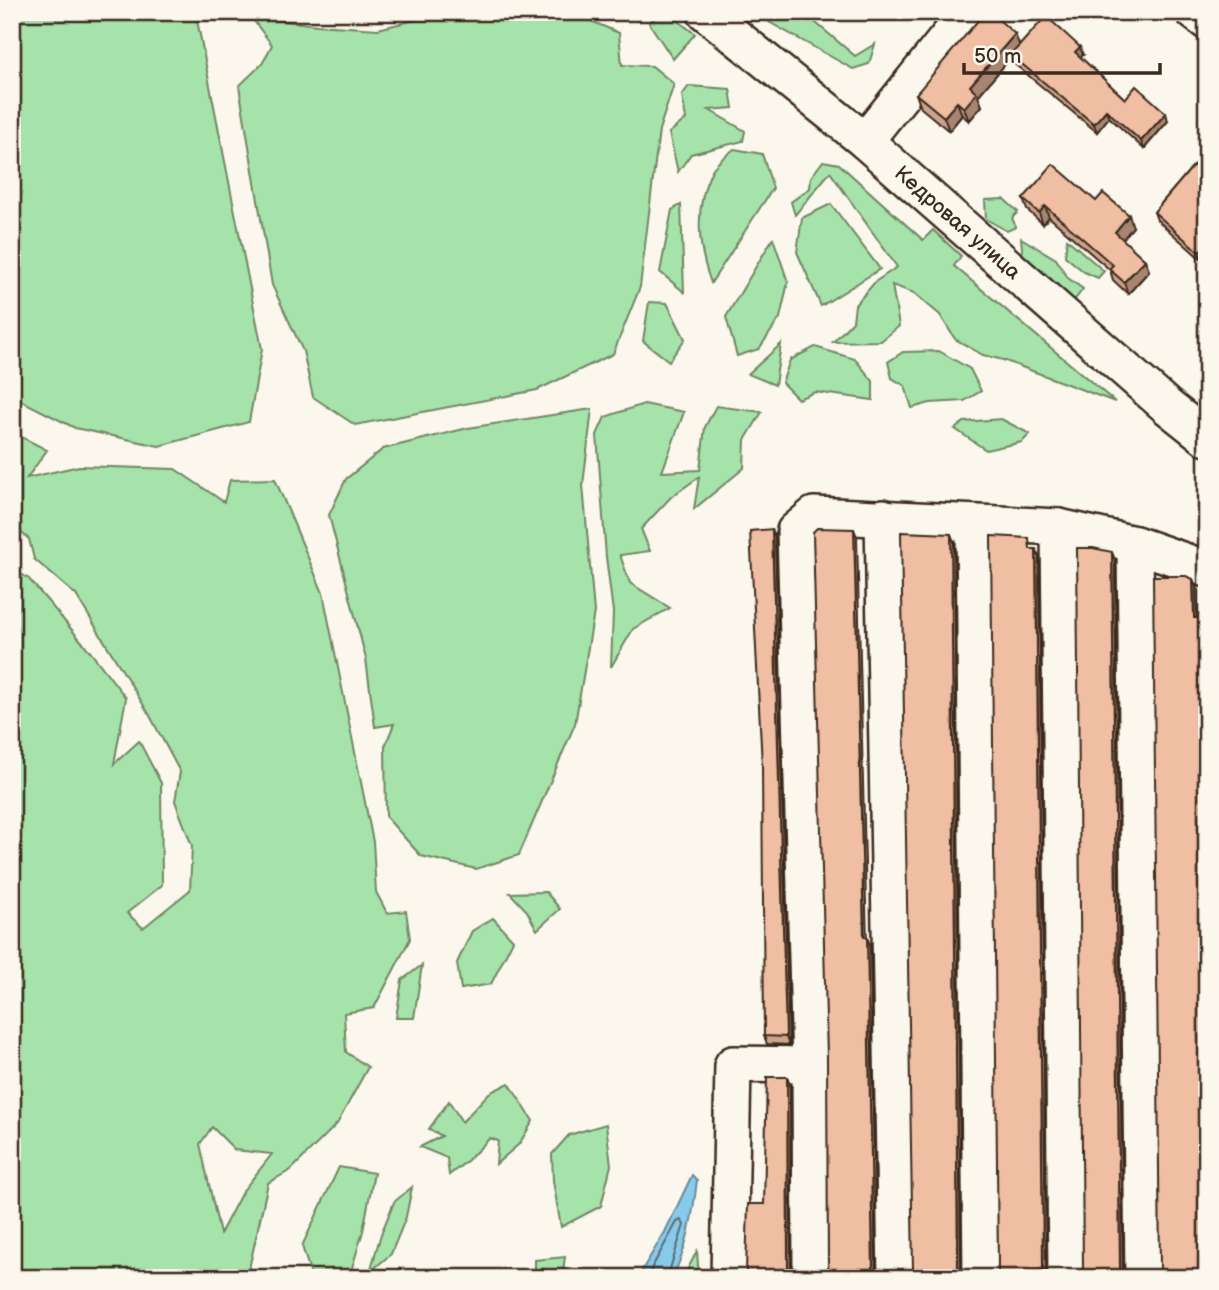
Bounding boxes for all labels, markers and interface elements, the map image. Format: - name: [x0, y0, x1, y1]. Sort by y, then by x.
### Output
- scale bar: [964, 32, 1160, 76]
- text: 50 m: [974, 44, 1021, 69]
- street label: Кедровая улица: [890, 160, 1026, 285]

